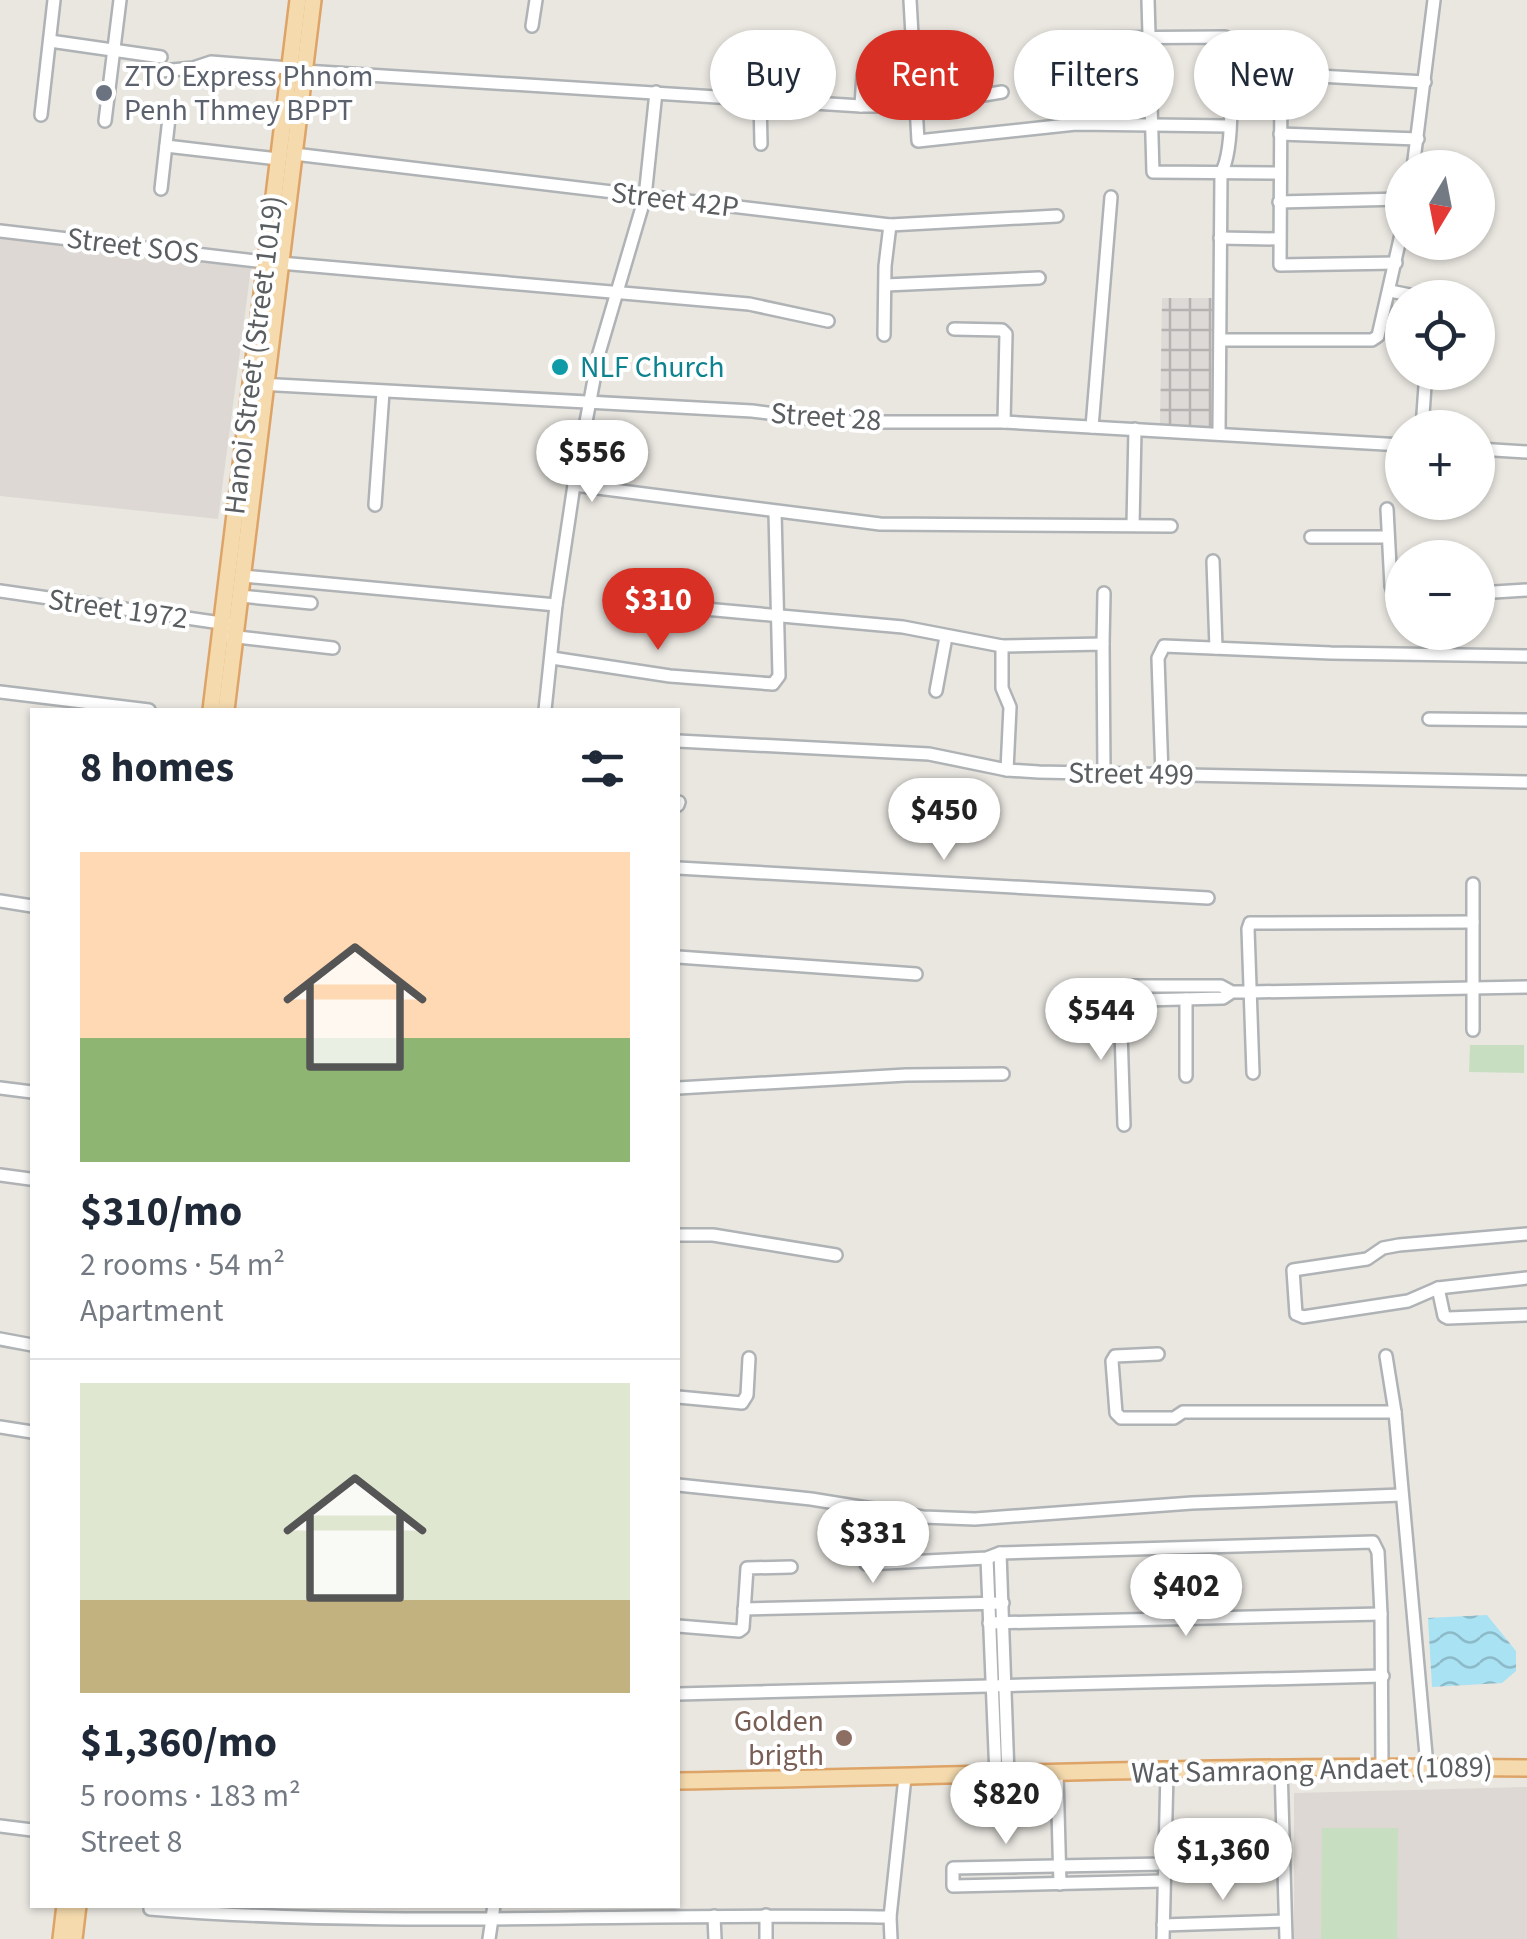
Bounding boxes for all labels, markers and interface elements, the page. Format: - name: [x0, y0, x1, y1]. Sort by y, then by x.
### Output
- chip: Buy: [710, 30, 836, 120]
- chip: Rent: [856, 30, 994, 120]
- chip: Filters: [1014, 30, 1174, 120]
- chip: New: [1194, 30, 1329, 120]
- place label: ZTO Express Phnom Penh Thmey BPPT: [124, 55, 373, 132]
- marker: ZTO Express Phnom Penh Thmey BPPT: [93, 82, 115, 104]
- north arrow: [1385, 150, 1495, 260]
- map controls: [1385, 150, 1495, 650]
- street label: Street 42P: [609, 171, 741, 229]
- street label: Hanoi Street (Street 1019): [213, 193, 295, 517]
- street label: Street SOS: [64, 217, 202, 275]
- button: locate: [1385, 280, 1495, 390]
- place label: NLF Church: [580, 346, 725, 389]
- marker: NLF Church: [549, 356, 571, 378]
- street label: Street 28: [769, 392, 883, 442]
- button: +: [1385, 410, 1495, 520]
- pin: $556: [533, 420, 651, 505]
- text: $556: [558, 429, 626, 475]
- button: −: [1385, 540, 1495, 650]
- pin: $310: [599, 568, 717, 653]
- text: $310: [624, 577, 692, 623]
- street label: Street 1972: [45, 578, 191, 640]
- text: 8 homes: [80, 738, 234, 798]
- icon: filters: [575, 741, 630, 796]
- street label: Street 499: [1068, 751, 1194, 797]
- pin: $450: [885, 778, 1003, 863]
- text: $450: [910, 787, 978, 833]
- icon: home: [265, 917, 445, 1097]
- pin: $544: [1042, 978, 1160, 1063]
- text: $544: [1067, 987, 1135, 1033]
- text: $310/mo: [80, 1182, 242, 1242]
- text: 2 rooms · 54 m²: [80, 1242, 285, 1288]
- text: Apartment: [80, 1288, 223, 1334]
- icon: home: [265, 1448, 445, 1628]
- pin: $331: [814, 1501, 932, 1586]
- text: $331: [839, 1510, 907, 1556]
- pin: $402: [1127, 1554, 1245, 1639]
- text: $402: [1152, 1563, 1220, 1609]
- place label: Golden brigth: [734, 1700, 824, 1777]
- text: $1,360/mo: [80, 1713, 277, 1773]
- marker: Golden brigth: [833, 1727, 855, 1749]
- street label: Wat Samraong Andaet (1089): [1131, 1745, 1493, 1795]
- pin: $820: [947, 1762, 1065, 1847]
- text: $820: [972, 1771, 1040, 1817]
- text: 5 rooms · 183 m²: [80, 1773, 301, 1819]
- pin: $1,360: [1142, 1818, 1304, 1903]
- text: Street 8: [80, 1819, 182, 1865]
- text: $1,360: [1176, 1827, 1270, 1873]

